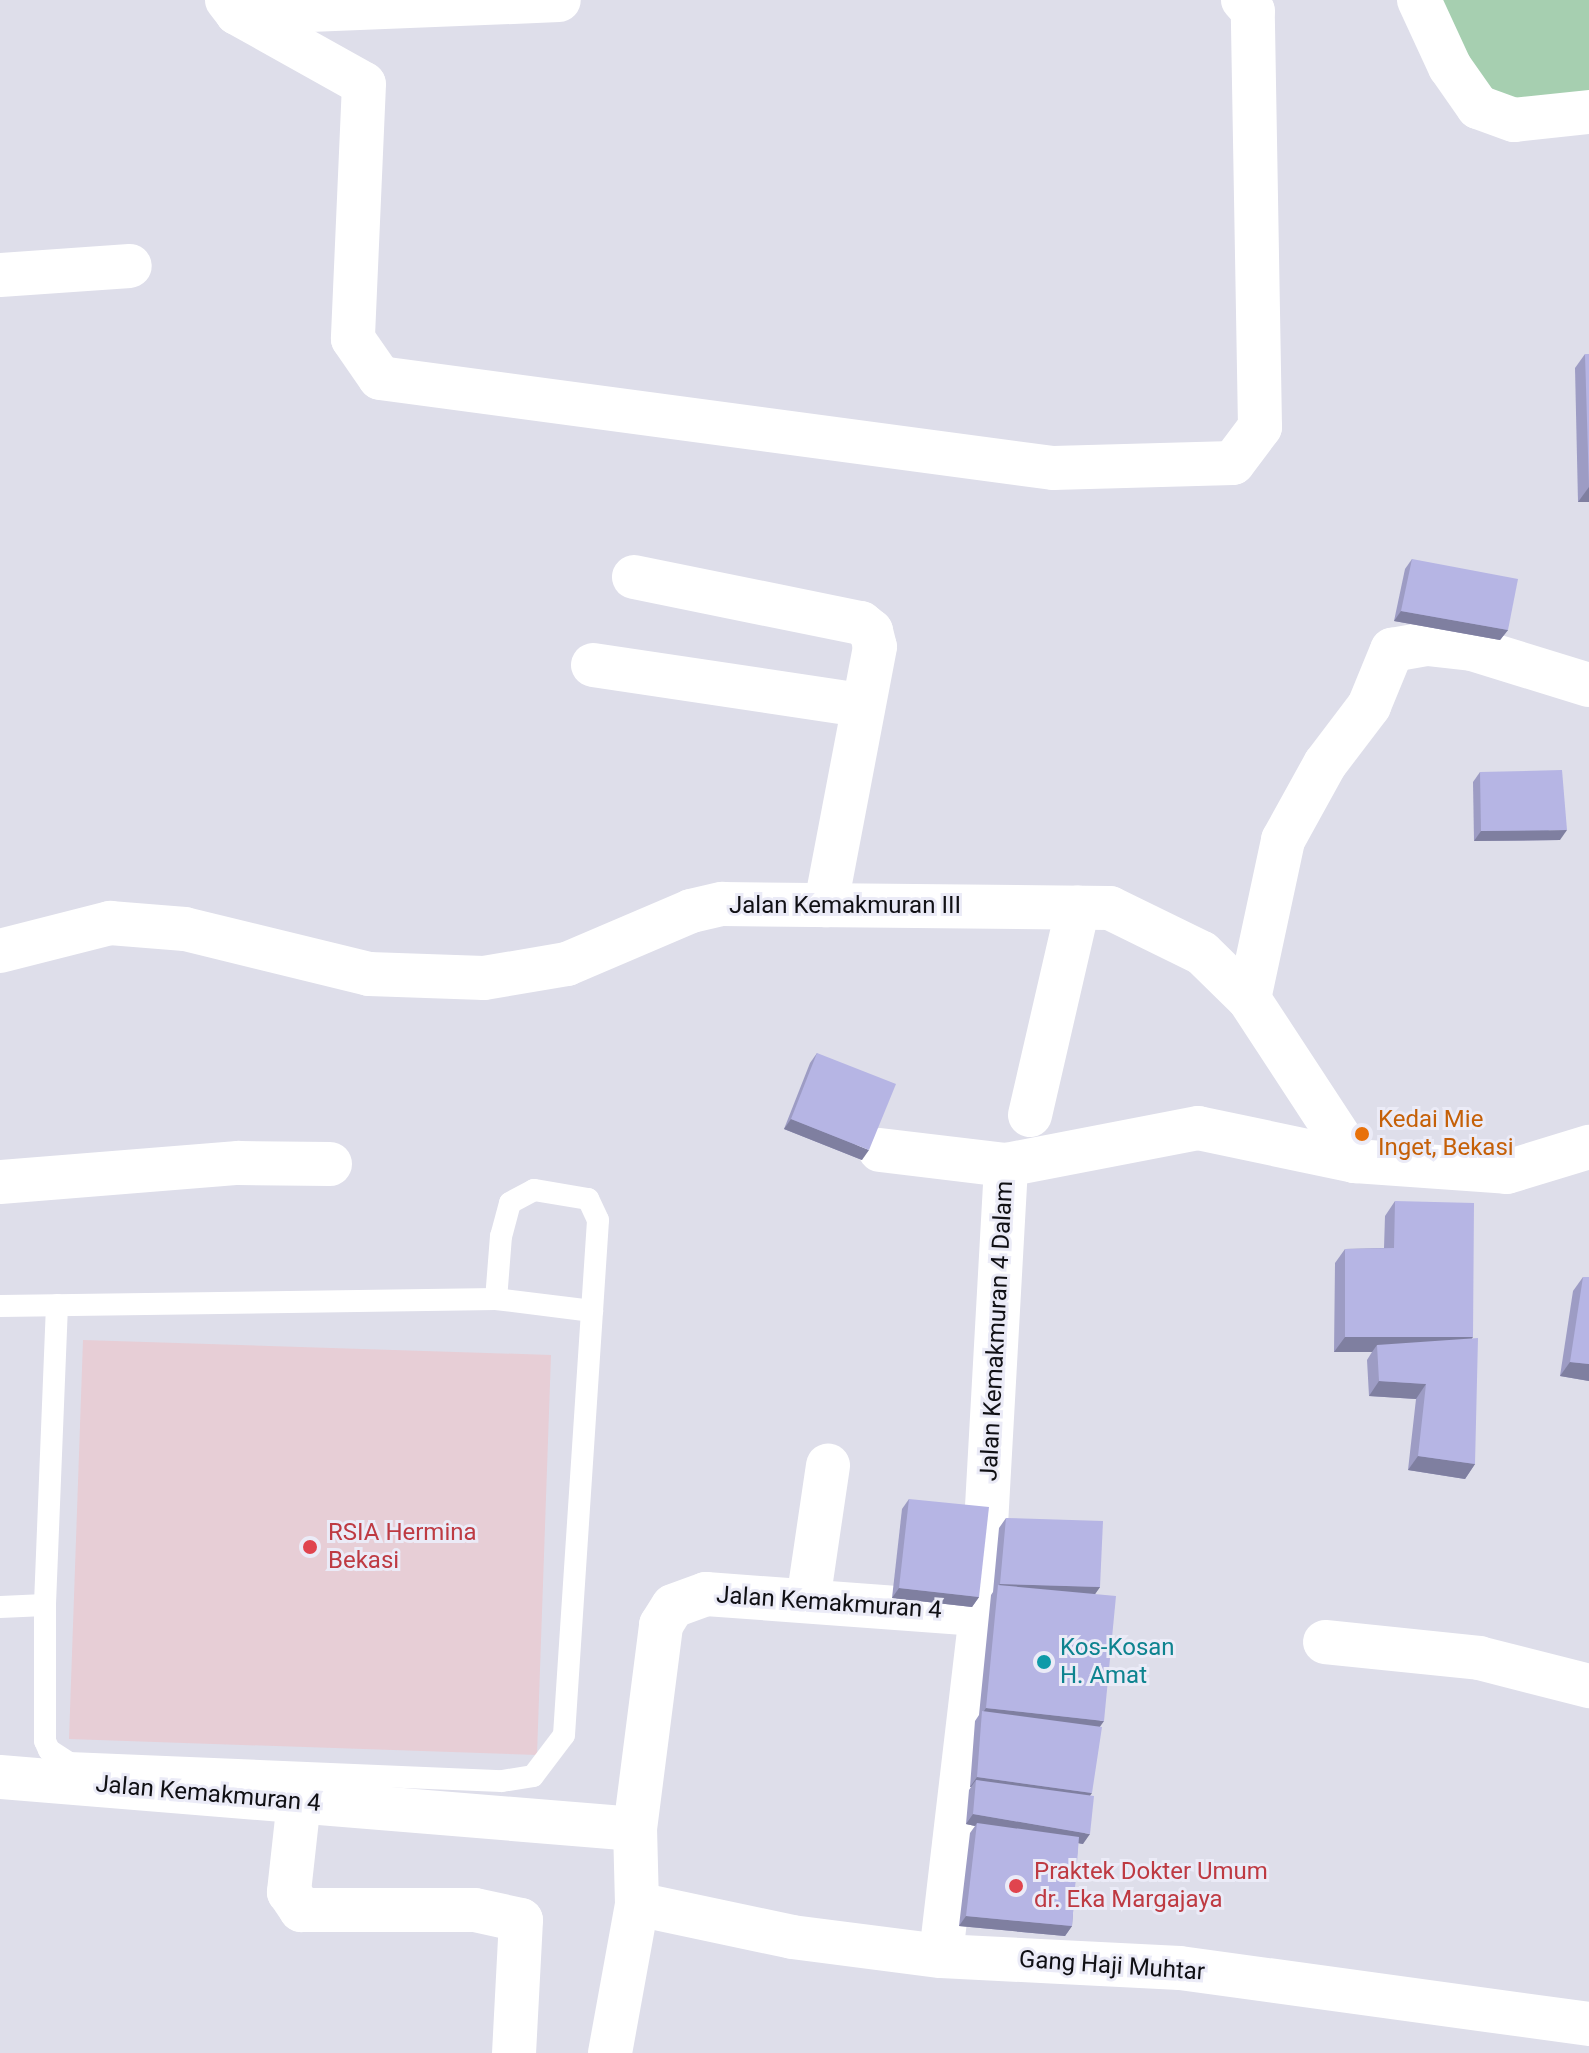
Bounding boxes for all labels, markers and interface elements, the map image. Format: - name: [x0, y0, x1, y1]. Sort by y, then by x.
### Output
- street label: Jalan Kemakmuran III: [729, 892, 961, 920]
- place label: Kedai Mie Inget, Bekasi: [1378, 1106, 1514, 1162]
- marker: Kedai Mie Inget, Bekasi: [1353, 1125, 1371, 1143]
- street label: Jalan Kemakmuran 4 Dalam: [975, 1180, 1019, 1482]
- place label: RSIA Hermina Bekasi: [328, 1519, 477, 1575]
- marker: RSIA Hermina Bekasi: [299, 1536, 321, 1558]
- street label: Jalan Kemakmuran 4: [715, 1581, 943, 1625]
- place label: Kos-Kosan H. Amat: [1060, 1634, 1175, 1690]
- marker: Kos-Kosan H. Amat: [1035, 1653, 1053, 1671]
- street label: Jalan Kemakmuran 4: [94, 1770, 322, 1818]
- place label: Praktek Dokter Umum dr. Eka Margajaya: [1034, 1858, 1268, 1914]
- marker: Praktek Dokter Umum dr. Eka Margajaya: [1005, 1875, 1027, 1897]
- street label: Gang Haji Muhtar: [1018, 1945, 1206, 1987]

